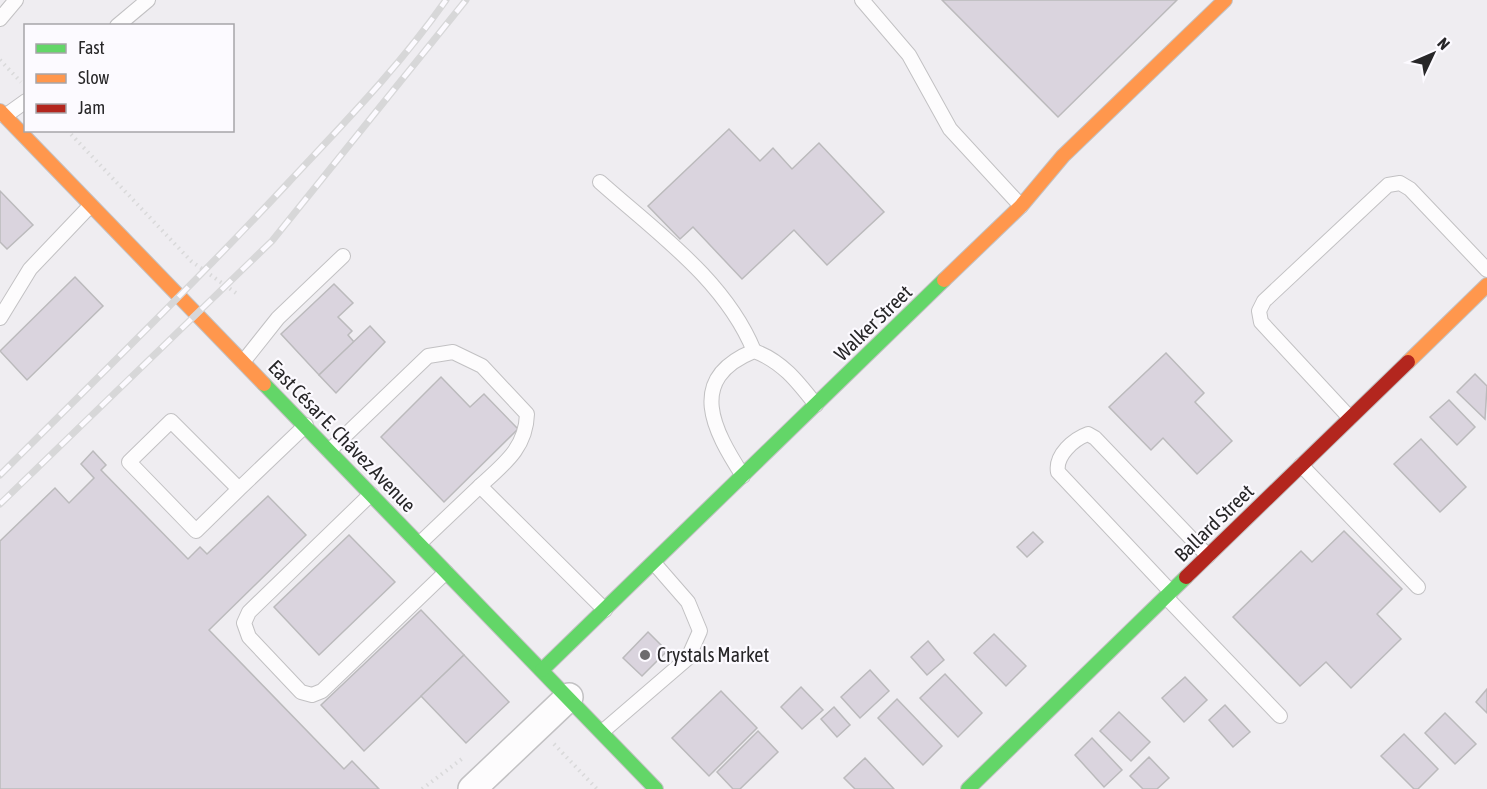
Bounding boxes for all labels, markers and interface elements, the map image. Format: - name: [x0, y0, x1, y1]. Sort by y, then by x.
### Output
- legend: [24, 24, 234, 132]
- north arrow: [1403, 24, 1463, 84]
- text: N: [1434, 34, 1454, 53]
- text: Fast: [78, 37, 105, 58]
- text: Slow: [78, 67, 109, 88]
- text: Jam: [78, 97, 105, 118]
- street label: Walker Street: [829, 280, 916, 365]
- street label: East César E. Chávez Avenue: [264, 355, 421, 516]
- street label: Ballard Street: [1169, 479, 1258, 566]
- place label: Crystals Market: [657, 643, 769, 666]
- marker: Crystals Market: [638, 648, 652, 662]

